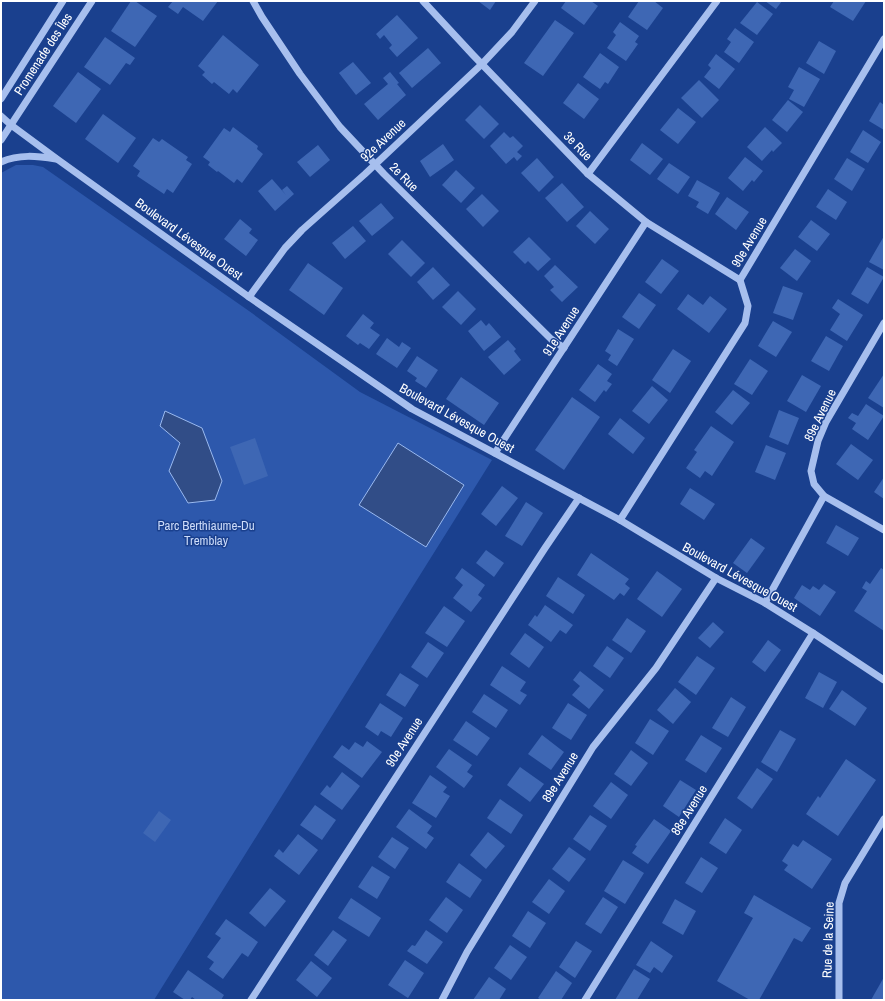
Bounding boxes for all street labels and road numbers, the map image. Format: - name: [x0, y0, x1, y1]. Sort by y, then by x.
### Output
- street label: Promenade des Îles: [10, 10, 76, 98]
- street label: 92e Avenue: [357, 115, 409, 165]
- street label: 3e Rue: [560, 128, 596, 164]
- street label: 2e Rue: [386, 159, 422, 195]
- street label: Boulevard Lévesque Ouest: [132, 194, 246, 284]
- street label: 90e Avenue: [727, 214, 771, 270]
- street label: 91e Avenue: [539, 303, 583, 359]
- street label: Boulevard Lévesque Ouest: [397, 379, 517, 457]
- street label: 89e Avenue: [800, 386, 840, 444]
- street label: Boulevard Lévesque Ouest: [680, 538, 800, 616]
- street label: 90e Avenue: [382, 714, 426, 770]
- street label: 89e Avenue: [538, 749, 582, 805]
- street label: 88e Avenue: [667, 782, 711, 838]
- street label: Rue de la Seine: [818, 901, 838, 978]

